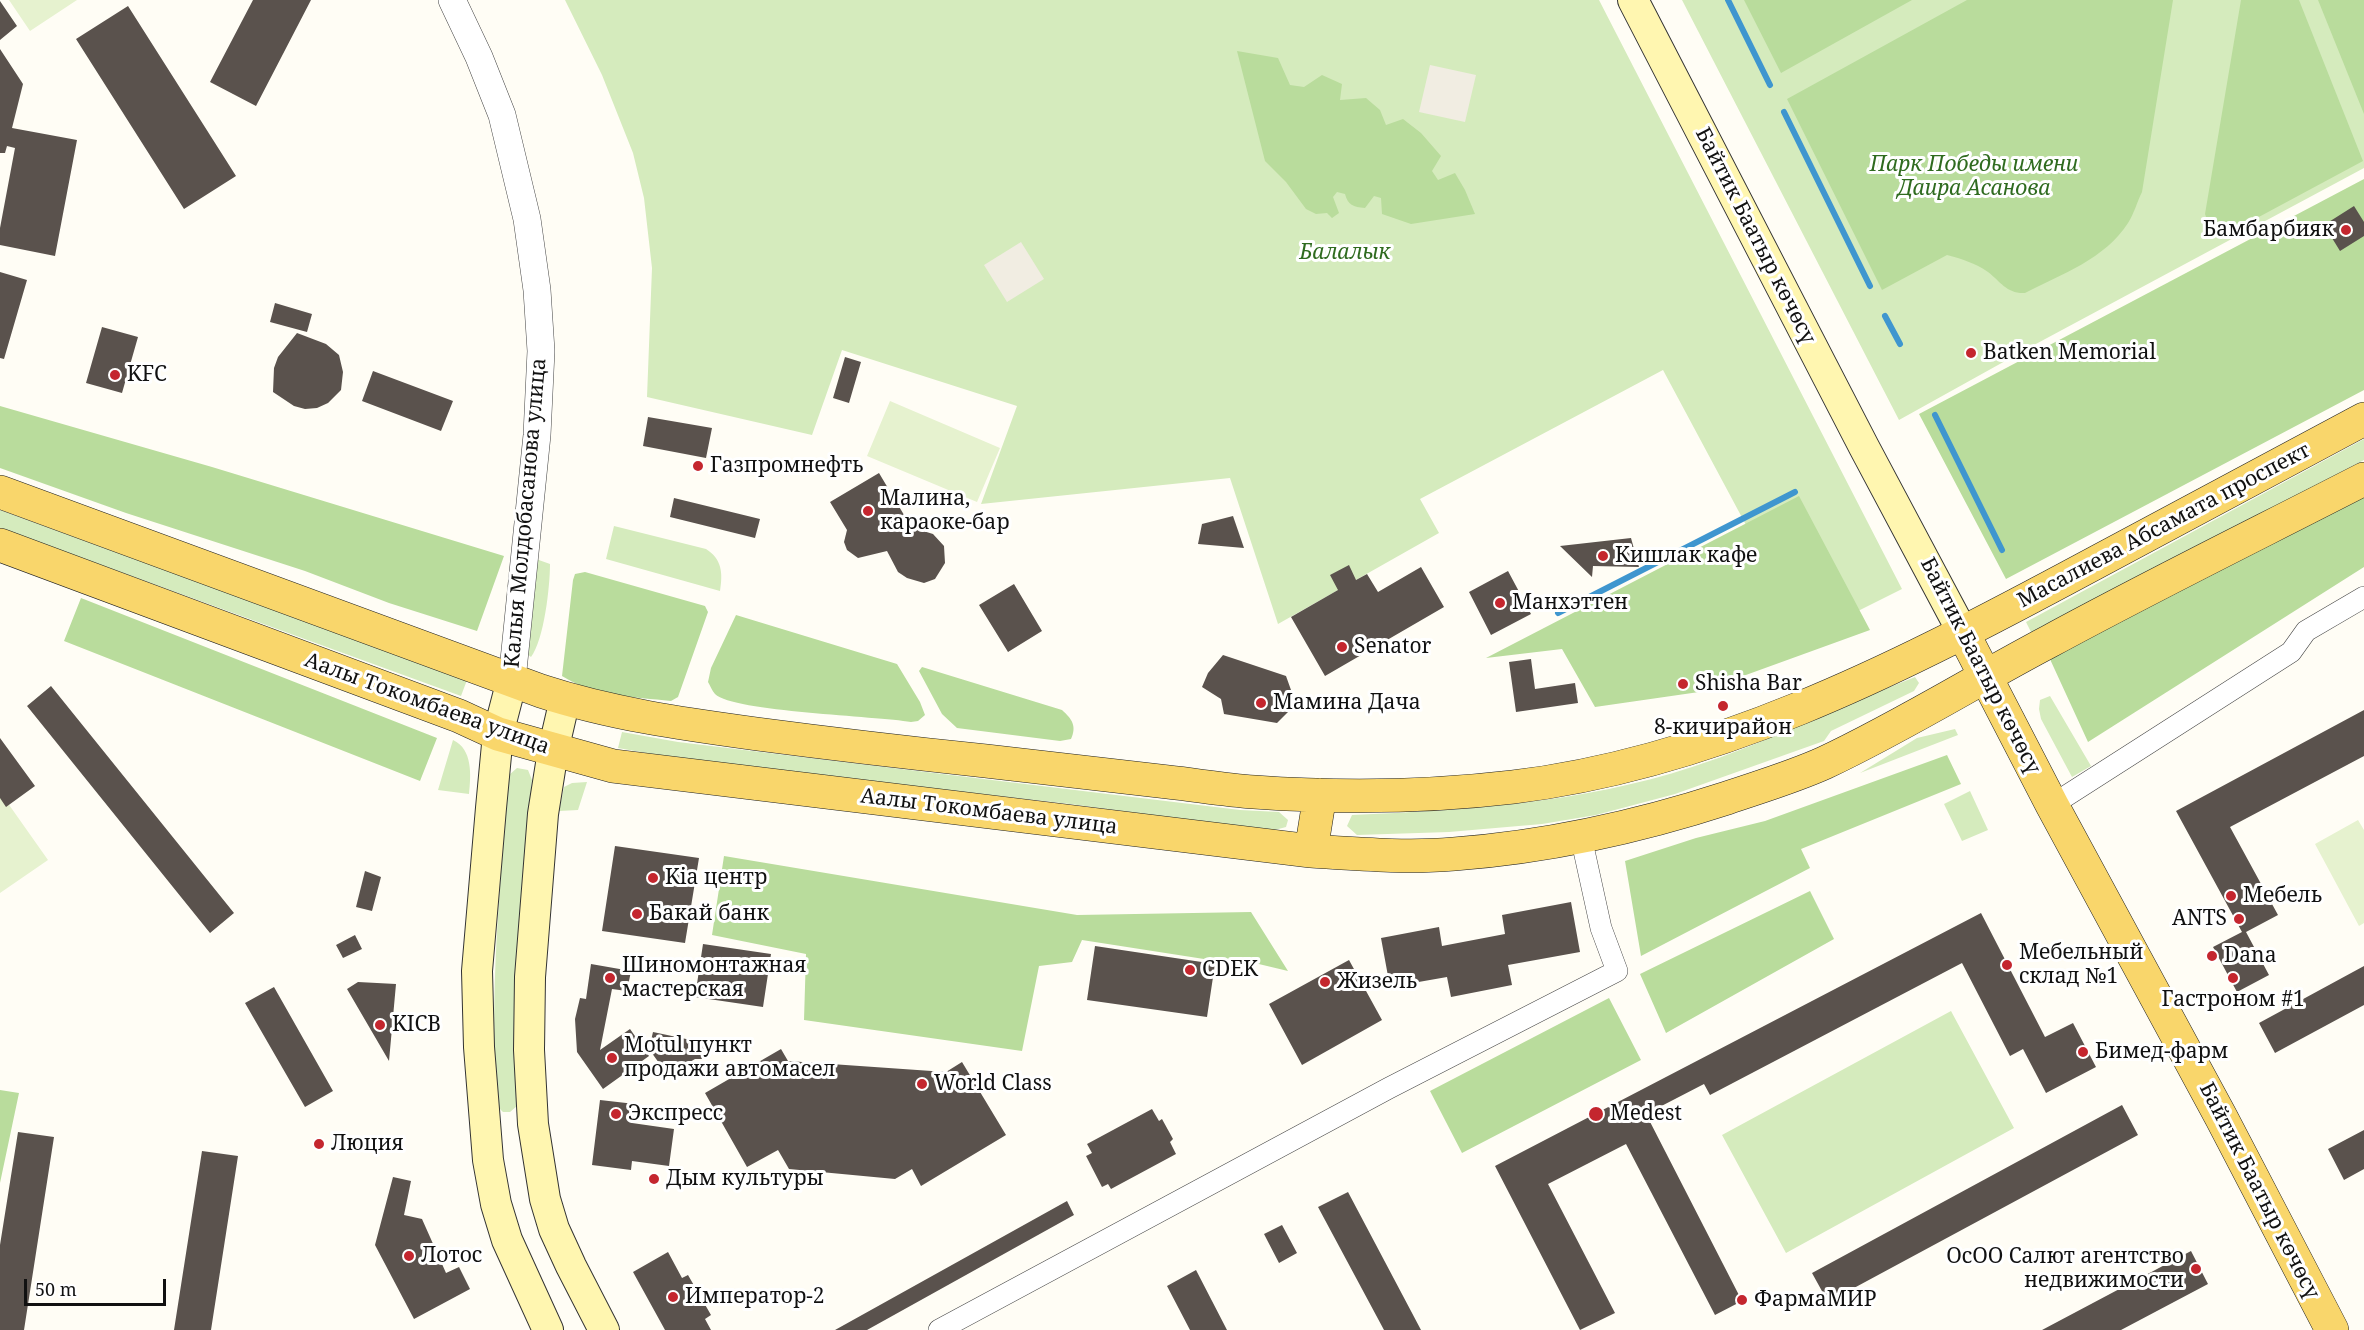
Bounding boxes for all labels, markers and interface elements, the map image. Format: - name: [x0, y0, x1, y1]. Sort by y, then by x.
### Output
- street label: Байтик Баатыр көчөсү: [1689, 124, 1821, 348]
- park label: Парк Победы имени Даира Асанова: [1870, 152, 2078, 202]
- place label: Бамбарбияк: [2203, 217, 2334, 243]
- marker: Бамбарбияк: [2339, 223, 2353, 237]
- park label: Балалык: [1299, 240, 1391, 266]
- place label: Batken Memorial: [1983, 340, 2156, 366]
- marker: Batken Memorial: [1964, 346, 1978, 360]
- street label: Калыя Молдобасанова улица: [500, 357, 552, 669]
- place label: KFC: [127, 362, 167, 388]
- marker: KFC: [108, 368, 122, 382]
- street label: Масалиева Абсамата проспект: [2014, 438, 2314, 614]
- place label: Газпромнефть: [710, 453, 863, 479]
- marker: Газпромнефть: [691, 459, 705, 473]
- place label: Малина, караоке-бар: [880, 486, 1010, 536]
- marker: Малина, караоке-бар: [861, 504, 875, 518]
- place label: Кишлак кафе: [1615, 543, 1757, 569]
- marker: Кишлак кафе: [1596, 549, 1610, 563]
- street label: Байтик Баатыр көчөсү: [1914, 554, 2046, 778]
- place label: Манхэттен: [1512, 590, 1628, 616]
- marker: Манхэттен: [1493, 596, 1507, 610]
- place label: Senator: [1354, 634, 1431, 660]
- marker: Senator: [1335, 640, 1349, 654]
- street label: Аалы Токомбаева улица: [301, 648, 553, 760]
- place label: Shisha Bar: [1695, 671, 1802, 697]
- marker: Shisha Bar: [1676, 677, 1690, 691]
- place label: Мамина Дача: [1273, 690, 1421, 716]
- marker: Мамина Дача: [1254, 696, 1268, 710]
- marker: 8-кичирайон: [1716, 699, 1730, 713]
- place label: 8-кичирайон: [1654, 715, 1792, 741]
- street label: Аалы Токомбаева улица: [859, 784, 1119, 840]
- place label: Kia центр: [665, 865, 767, 891]
- marker: Kia центр: [646, 871, 660, 885]
- place label: Мебель: [2243, 883, 2322, 909]
- marker: Мебель: [2224, 889, 2238, 903]
- place label: Бакай банк: [649, 901, 769, 927]
- place label: ANTS: [2172, 906, 2227, 932]
- marker: Бакай банк: [630, 907, 644, 921]
- marker: ANTS: [2232, 912, 2246, 926]
- place label: Мебельный склад №1: [2019, 940, 2143, 990]
- place label: Dana: [2224, 943, 2276, 969]
- marker: Dana: [2205, 949, 2219, 963]
- place label: Шиномонтажная мастерская: [622, 953, 806, 1003]
- place label: CDEK: [1202, 957, 1258, 983]
- marker: Мебельный склад №1: [2000, 958, 2014, 972]
- marker: CDEK: [1183, 963, 1197, 977]
- place label: Жизель: [1337, 969, 1417, 995]
- marker: Шиномонтажная мастерская: [603, 971, 617, 985]
- marker: Гастроном #1: [2226, 971, 2240, 985]
- marker: Жизель: [1318, 975, 1332, 989]
- place label: Гастроном #1: [2161, 987, 2305, 1013]
- place label: KICB: [392, 1012, 441, 1038]
- marker: KICB: [373, 1018, 387, 1032]
- place label: Motul пункт продажи автомасел: [624, 1033, 835, 1083]
- place label: Бимед-фарм: [2095, 1039, 2228, 1065]
- marker: Бимед-фарм: [2076, 1045, 2090, 1059]
- marker: Motul пункт продажи автомасел: [605, 1051, 619, 1065]
- place label: World Class: [934, 1071, 1052, 1097]
- marker: World Class: [915, 1077, 929, 1091]
- street label: Байтик Баатыр көчөсү: [2193, 1079, 2325, 1303]
- place label: Экспресс: [628, 1101, 723, 1127]
- place label: Medest: [1610, 1101, 1682, 1127]
- marker: Medest: [1587, 1105, 1605, 1123]
- marker: Экспресс: [609, 1107, 623, 1121]
- place label: Люция: [331, 1131, 404, 1157]
- marker: Люция: [312, 1137, 326, 1151]
- place label: Дым культуры: [666, 1166, 824, 1192]
- marker: Дым культуры: [647, 1172, 661, 1186]
- place label: Лотос: [421, 1243, 482, 1269]
- place label: ОсОО Салют агентство недвижимости: [1946, 1244, 2184, 1294]
- marker: Лотос: [402, 1249, 416, 1263]
- marker: ОсОО Салют агентство недвижимости: [2189, 1262, 2203, 1276]
- scale bar: [27, 1267, 170, 1305]
- text: 50 m: [35, 1277, 77, 1301]
- place label: Император-2: [685, 1284, 825, 1310]
- place label: ФармаМИР: [1754, 1287, 1876, 1313]
- marker: Император-2: [666, 1290, 680, 1304]
- marker: ФармаМИР: [1735, 1293, 1749, 1307]

